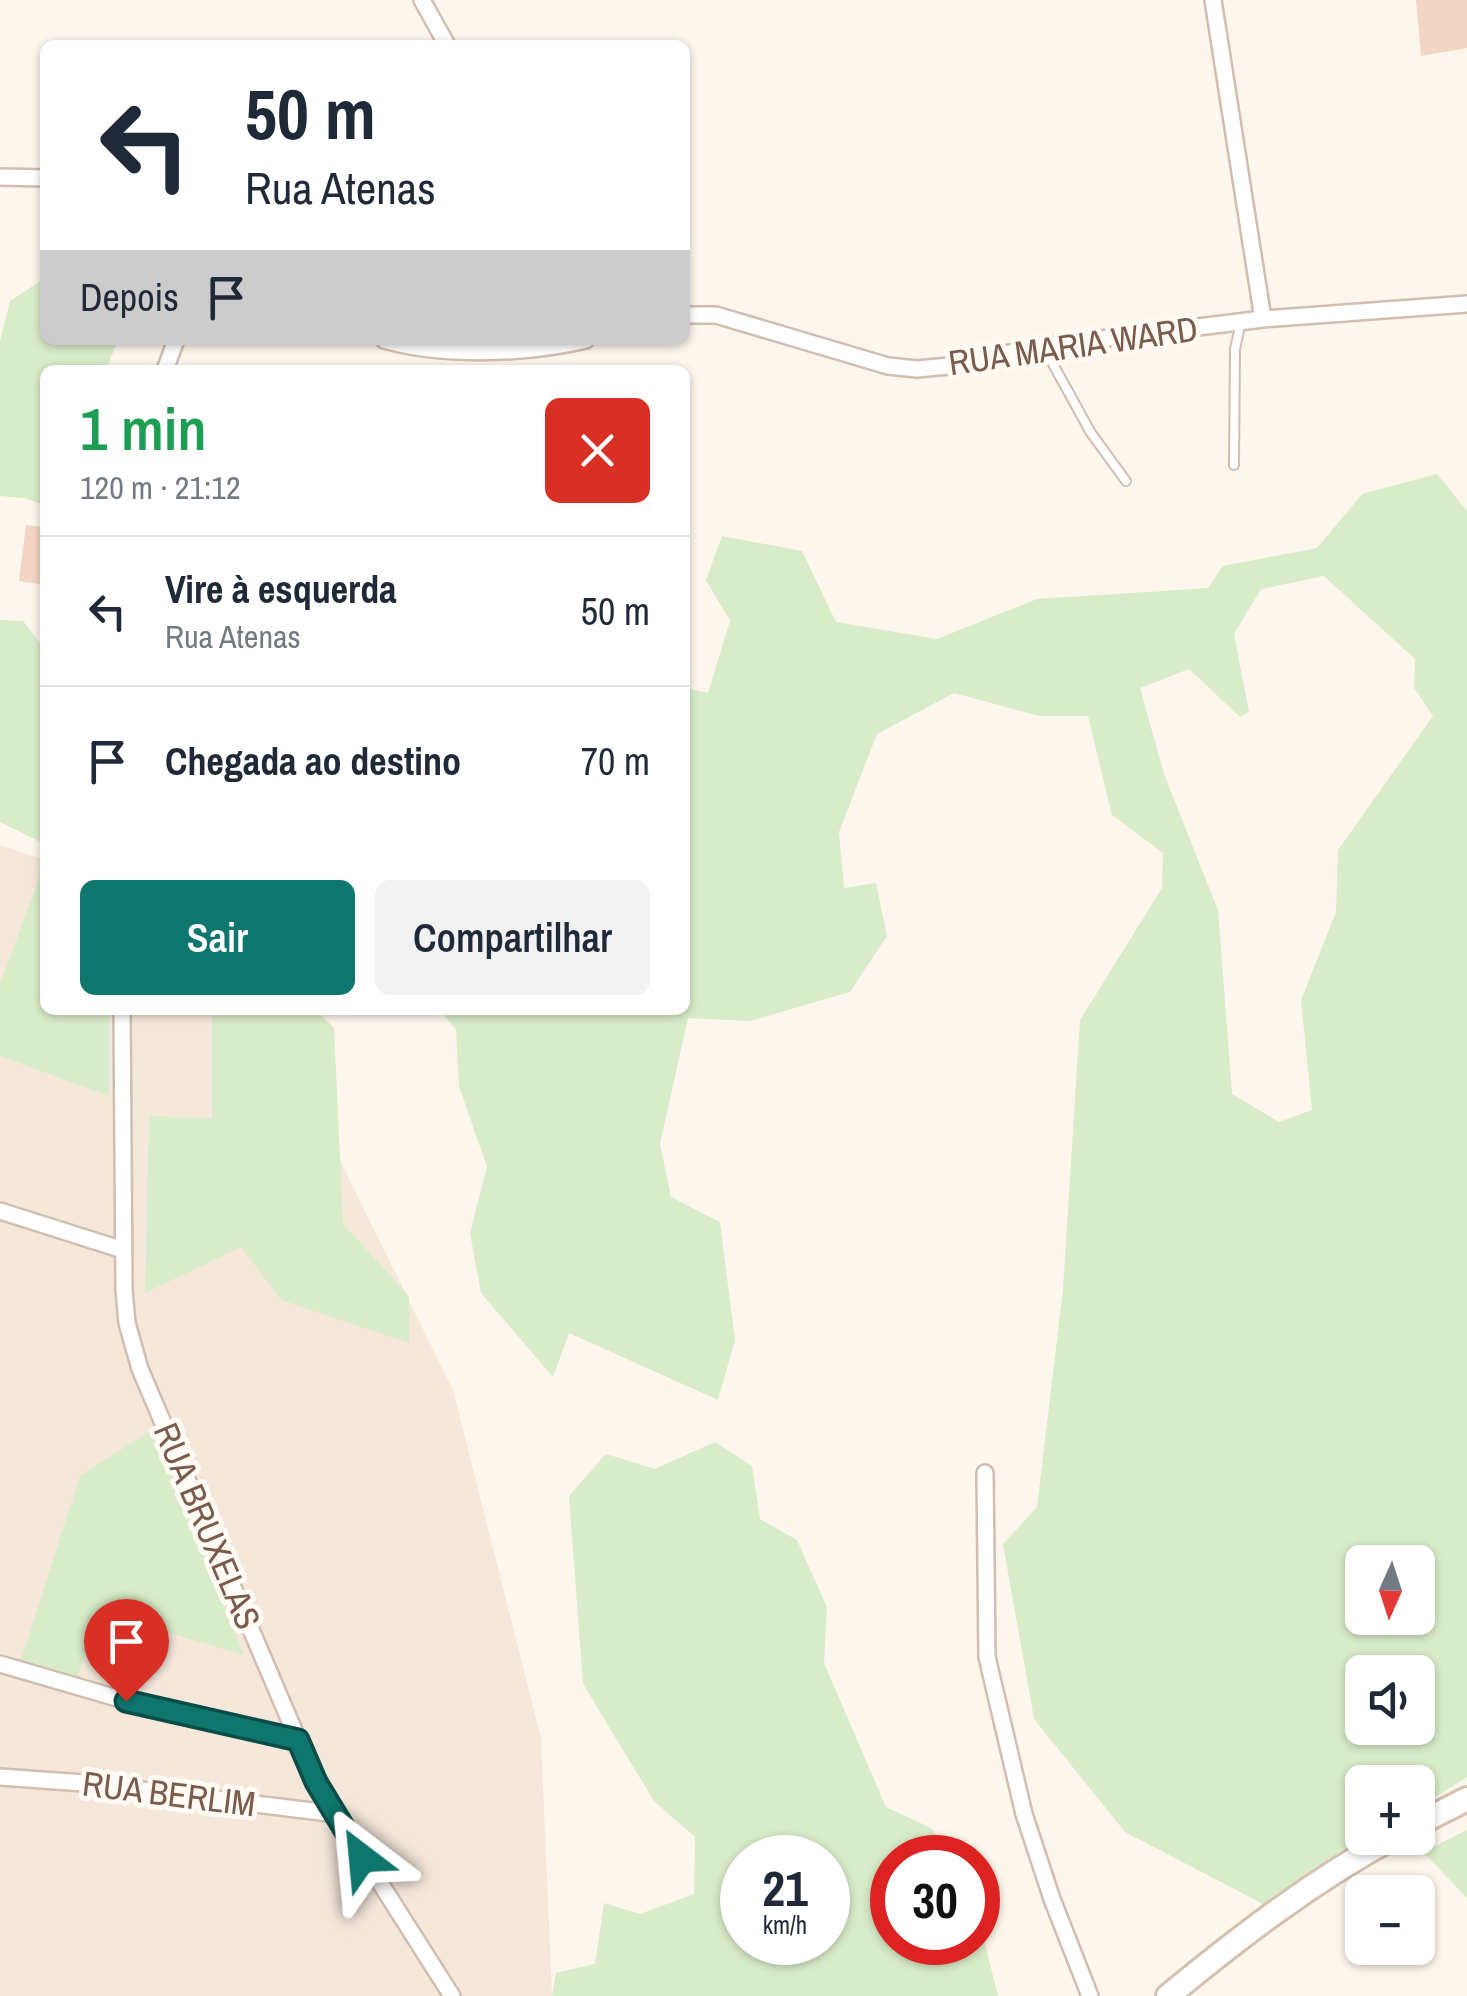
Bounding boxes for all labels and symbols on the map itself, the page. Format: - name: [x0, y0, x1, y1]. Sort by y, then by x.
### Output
- street label: RUA MARIA WARD: [945, 305, 1200, 386]
- street label: RUA BRUXELAS: [143, 1415, 272, 1636]
- north arrow: [1345, 1545, 1435, 1635]
- pin: [84, 1599, 169, 1702]
- street label: RUA BERLIM: [80, 1760, 258, 1827]
- position arrow: [310, 1806, 414, 1910]
- speed limit sign: 30: [870, 1835, 1000, 1965]

